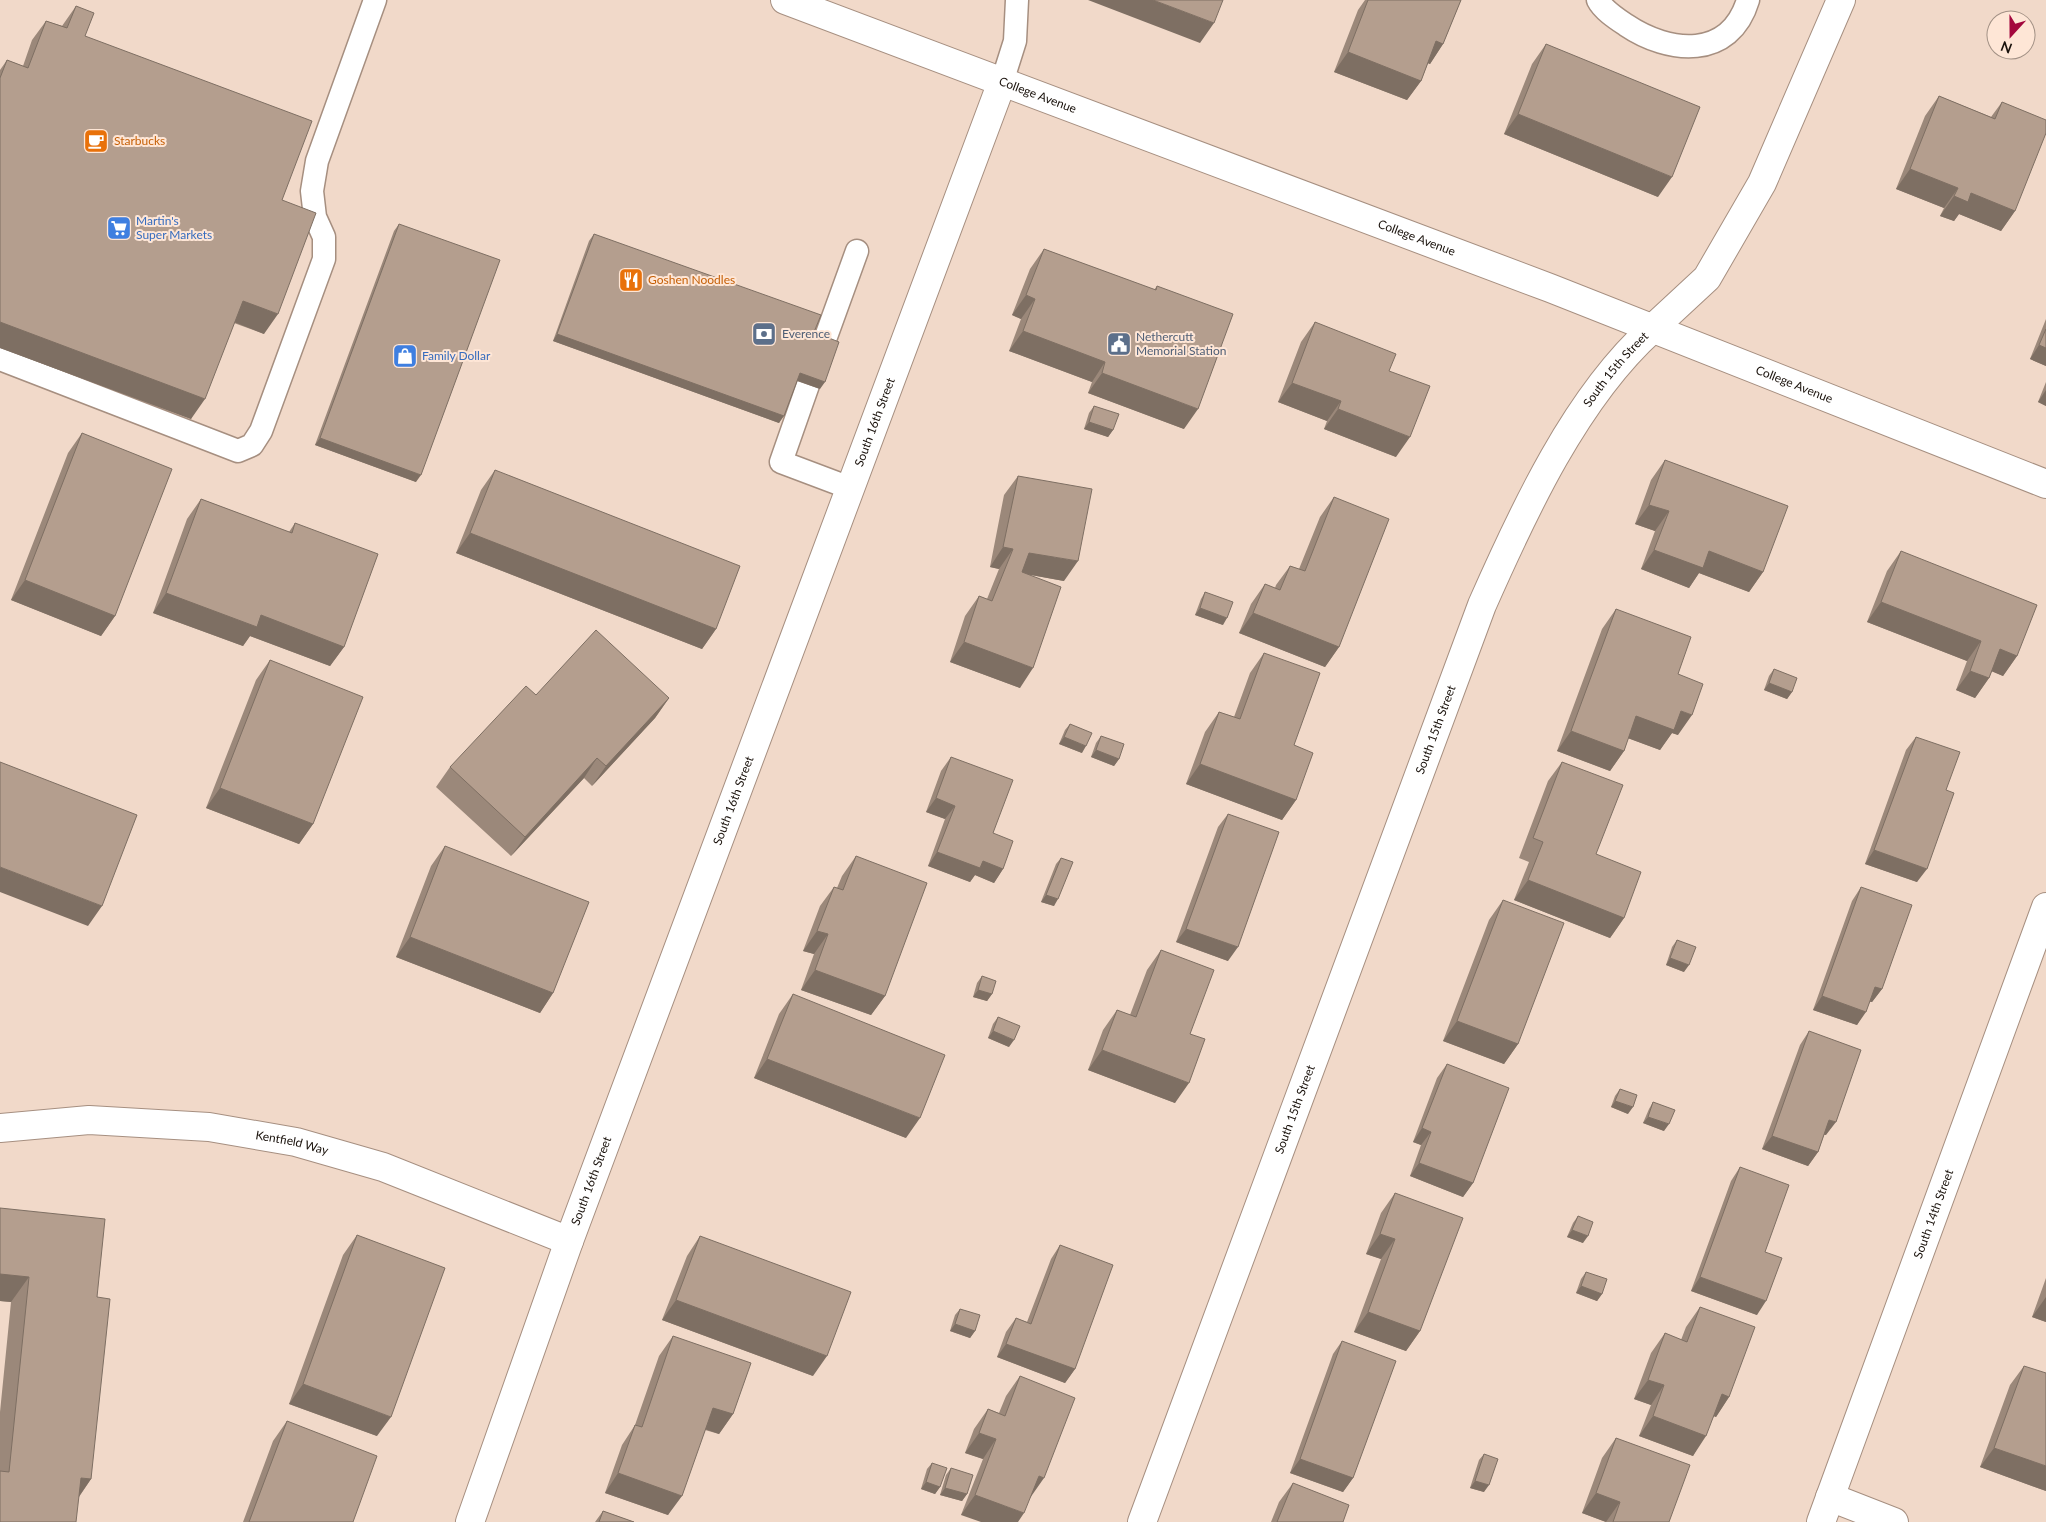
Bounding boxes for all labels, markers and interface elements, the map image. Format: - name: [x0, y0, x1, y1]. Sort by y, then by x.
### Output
- north arrow: [1986, 10, 2036, 60]
- text: N: [1998, 38, 2014, 57]
- street label: College Avenue: [997, 73, 1079, 116]
- cafe icon: Starbucks: [83, 128, 109, 154]
- place label: Starbucks: [114, 133, 165, 148]
- place label: Martin's Super Markets: [136, 213, 212, 242]
- supermarket icon: Martin's Super Markets: [106, 215, 132, 241]
- street label: College Avenue: [1376, 216, 1458, 259]
- restaurant icon: Goshen Noodles: [618, 267, 644, 293]
- place label: Goshen Noodles: [648, 272, 735, 287]
- bank icon: Everence: [751, 321, 777, 347]
- place label: Everence: [782, 326, 830, 341]
- street label: South 15th Street: [1580, 328, 1652, 410]
- place label: Nethercutt Memorial Station: [1136, 329, 1226, 358]
- public building icon: Nethercutt Memorial Station: [1106, 331, 1132, 357]
- shop icon: Family Dollar: [392, 343, 418, 369]
- place label: Family Dollar: [422, 348, 491, 363]
- street label: College Avenue: [1754, 362, 1835, 406]
- street label: South 16th Street: [851, 375, 898, 469]
- street label: South 15th Street: [1412, 682, 1459, 776]
- street label: South 16th Street: [710, 753, 757, 847]
- street label: South 15th Street: [1271, 1062, 1318, 1156]
- street label: Kentfield Way: [254, 1127, 331, 1158]
- street label: South 16th Street: [568, 1134, 615, 1227]
- street label: South 14th Street: [1910, 1167, 1957, 1260]

